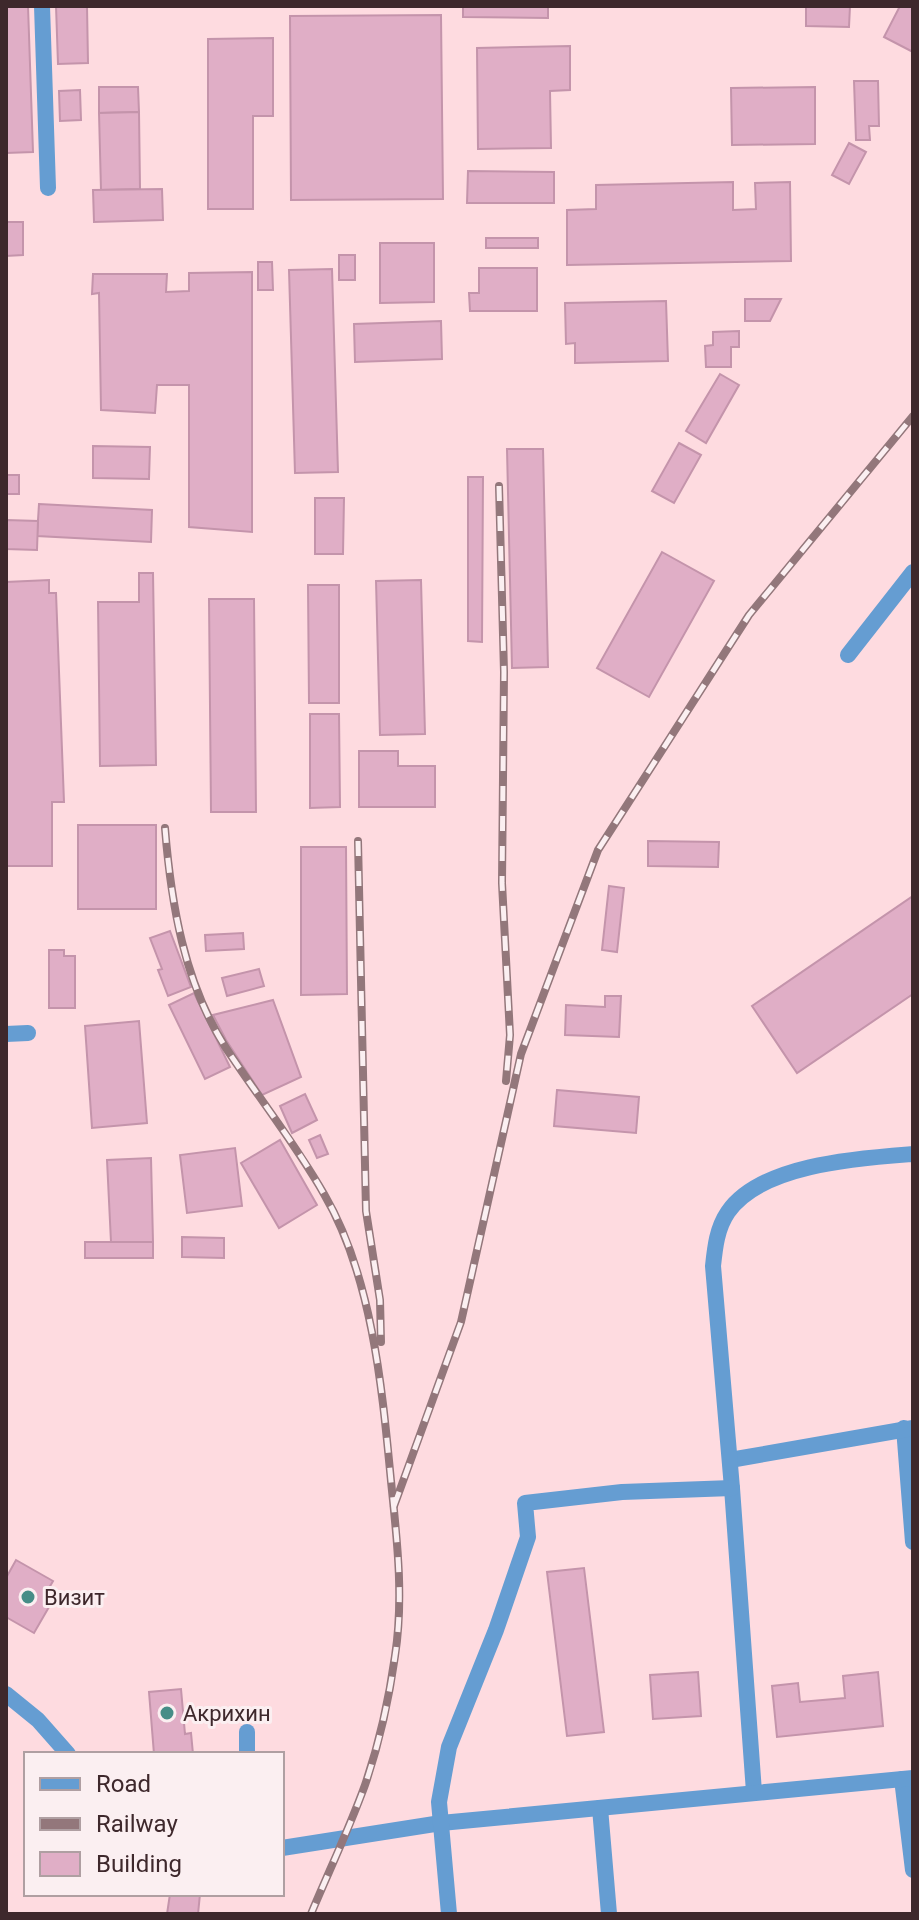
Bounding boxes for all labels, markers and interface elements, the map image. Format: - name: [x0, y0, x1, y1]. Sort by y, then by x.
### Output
- place label: Визит: [44, 1585, 105, 1610]
- marker: Визит: [19, 1588, 37, 1606]
- place label: Акрихин: [183, 1701, 271, 1726]
- marker: Акрихин: [158, 1704, 176, 1722]
- legend: [24, 1752, 284, 1896]
- text: Road: [96, 1770, 151, 1798]
- text: Railway: [96, 1810, 178, 1838]
- text: Building: [96, 1850, 182, 1878]

